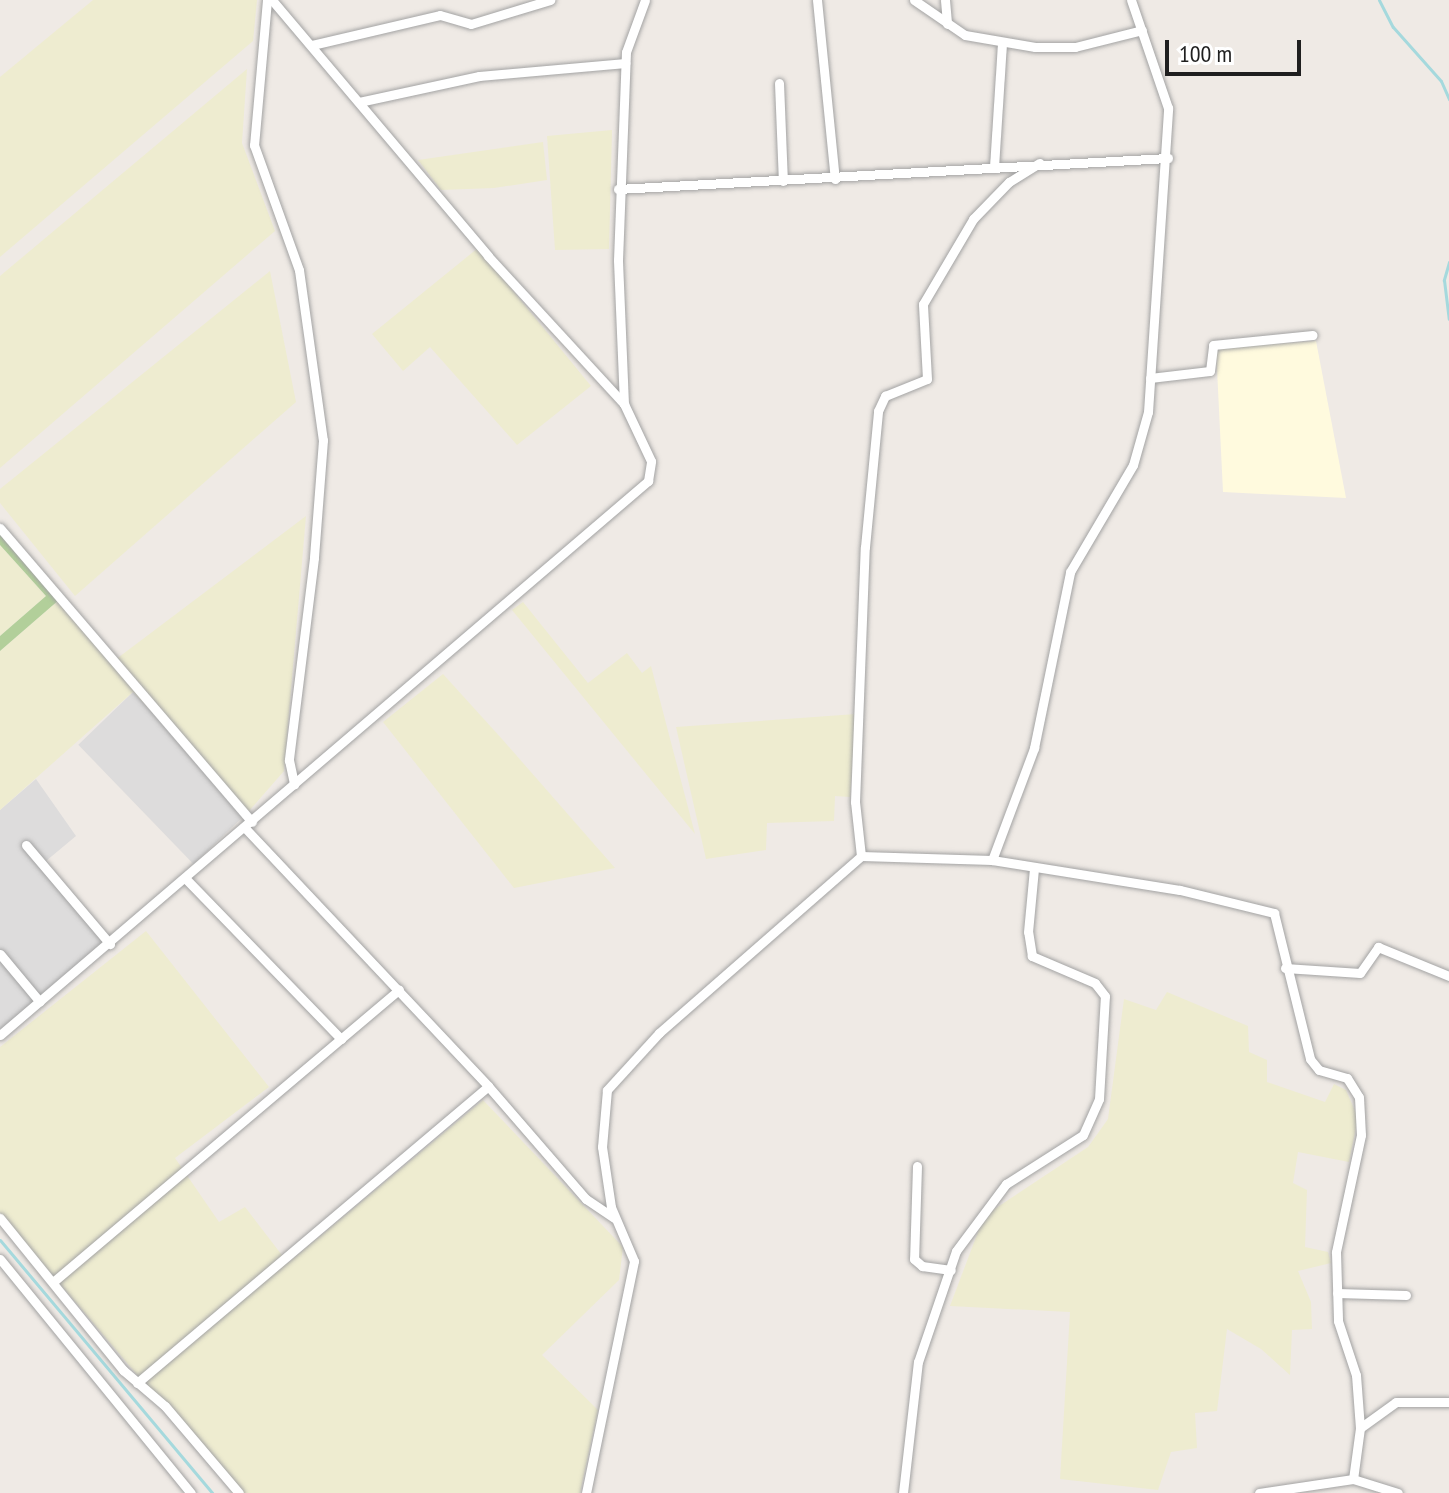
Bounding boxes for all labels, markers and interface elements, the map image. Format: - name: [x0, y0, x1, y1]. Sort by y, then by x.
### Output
- scale bar: [1169, 24, 1305, 74]
- text: 100 m: [1179, 38, 1232, 69]

